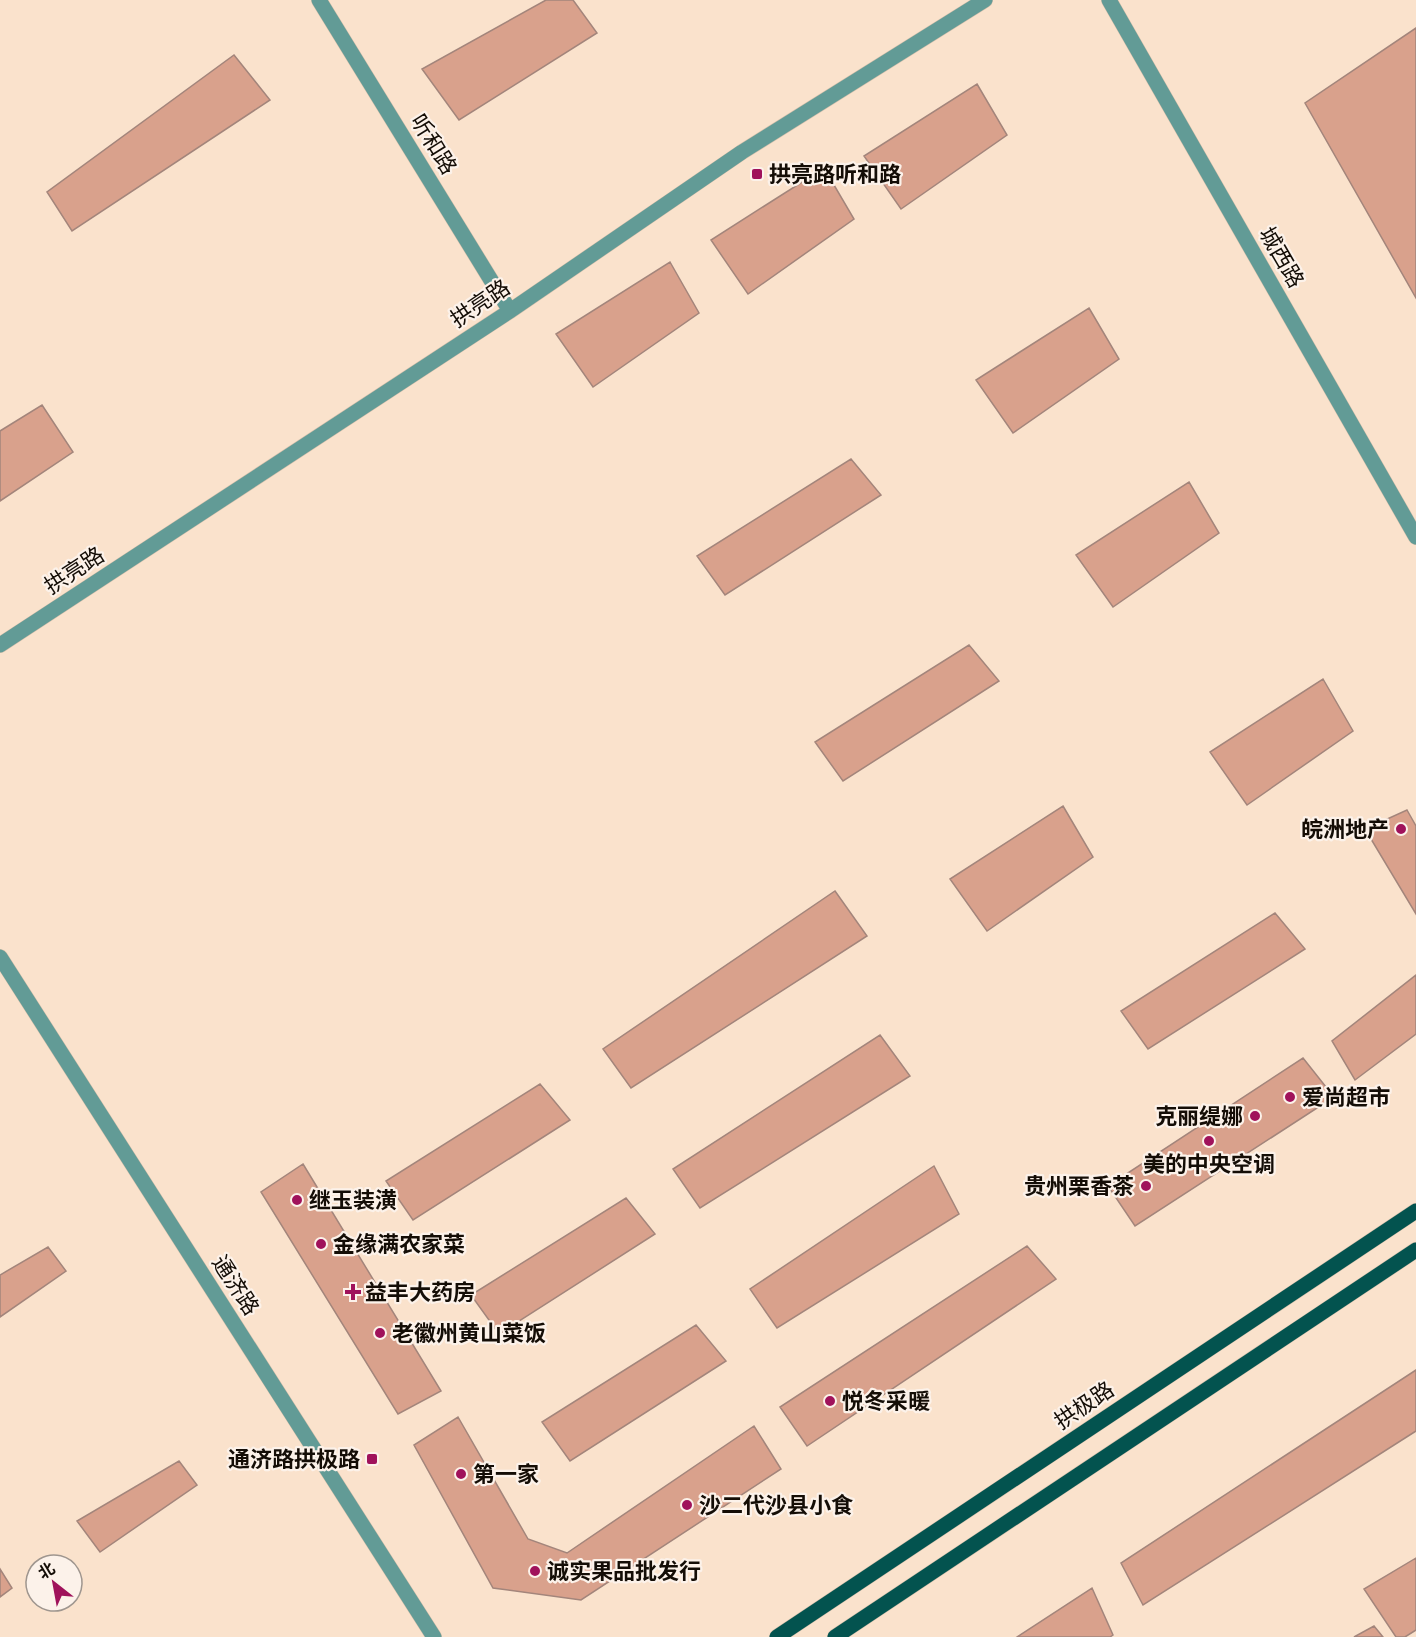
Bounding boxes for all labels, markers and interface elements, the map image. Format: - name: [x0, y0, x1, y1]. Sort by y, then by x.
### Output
- street label: 听和路: [401, 108, 464, 182]
- place label: 拱亮路听和路: [769, 159, 901, 192]
- marker: 拱亮路听和路: [750, 167, 764, 181]
- street label: 城西路: [1250, 221, 1311, 295]
- street label: 拱亮路: [444, 272, 517, 336]
- street label: 拱亮路: [38, 539, 111, 603]
- place label: 皖洲地产: [1301, 814, 1389, 847]
- marker: 皖洲地产: [1394, 822, 1408, 836]
- place label: 爱尚超市: [1302, 1082, 1390, 1115]
- marker: 爱尚超市: [1283, 1090, 1297, 1104]
- place label: 克丽缇娜: [1155, 1101, 1243, 1134]
- marker: 克丽缇娜: [1248, 1109, 1262, 1123]
- marker: 美的中央空调: [1202, 1134, 1216, 1148]
- place label: 美的中央空调: [1143, 1149, 1275, 1182]
- place label: 贵州栗香茶: [1024, 1171, 1134, 1204]
- marker: 贵州栗香茶: [1139, 1179, 1153, 1193]
- place label: 继玉装潢: [309, 1185, 397, 1218]
- marker: 继玉装潢: [290, 1193, 304, 1207]
- place label: 金缘满农家菜: [333, 1229, 465, 1262]
- marker: 金缘满农家菜: [314, 1237, 328, 1251]
- street label: 通济路: [203, 1249, 267, 1322]
- place label: 益丰大药房: [365, 1277, 475, 1310]
- marker: 益丰大药房: [346, 1285, 360, 1299]
- place label: 老徽州黄山菜饭: [392, 1318, 546, 1351]
- marker: 老徽州黄山菜饭: [373, 1326, 387, 1340]
- street label: 拱极路: [1048, 1374, 1121, 1438]
- place label: 悦冬采暖: [842, 1386, 930, 1419]
- marker: 悦冬采暖: [823, 1394, 837, 1408]
- place label: 通济路拱极路: [228, 1444, 360, 1477]
- marker: 通济路拱极路: [365, 1452, 379, 1466]
- place label: 第一家: [473, 1459, 539, 1492]
- marker: 第一家: [454, 1467, 468, 1481]
- place label: 沙二代沙县小食: [699, 1490, 853, 1523]
- marker: 沙二代沙县小食: [680, 1498, 694, 1512]
- north arrow: [24, 1553, 84, 1613]
- place label: 诚实果品批发行: [547, 1556, 701, 1589]
- text: 北: [34, 1557, 60, 1585]
- marker: 诚实果品批发行: [528, 1564, 542, 1578]

